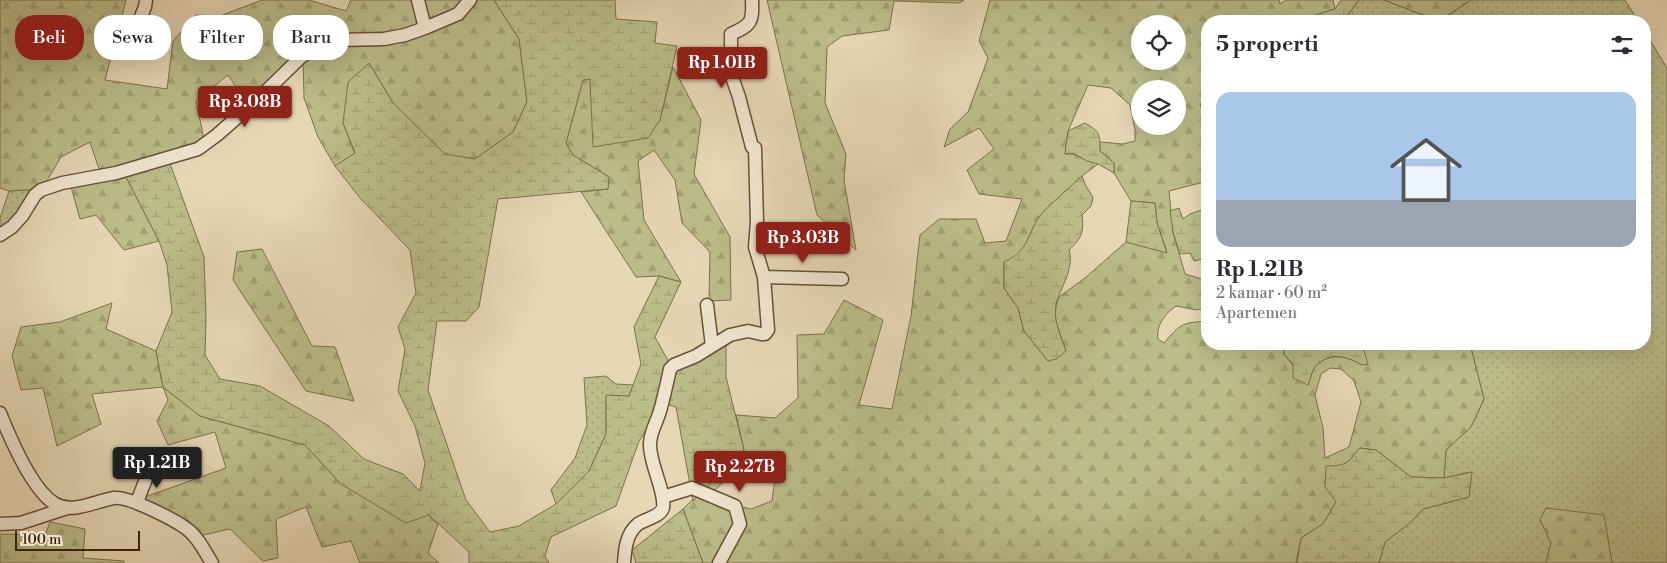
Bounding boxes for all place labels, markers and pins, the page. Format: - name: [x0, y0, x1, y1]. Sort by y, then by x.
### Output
- pin: Rp 1.01B: [670, 46, 774, 89]
- pin: Rp 3.08B: [193, 86, 297, 128]
- pin: Rp 3.03B: [751, 222, 855, 264]
- pin: Rp 1.21B: [105, 446, 209, 489]
- pin: Rp 2.27B: [688, 450, 792, 493]

